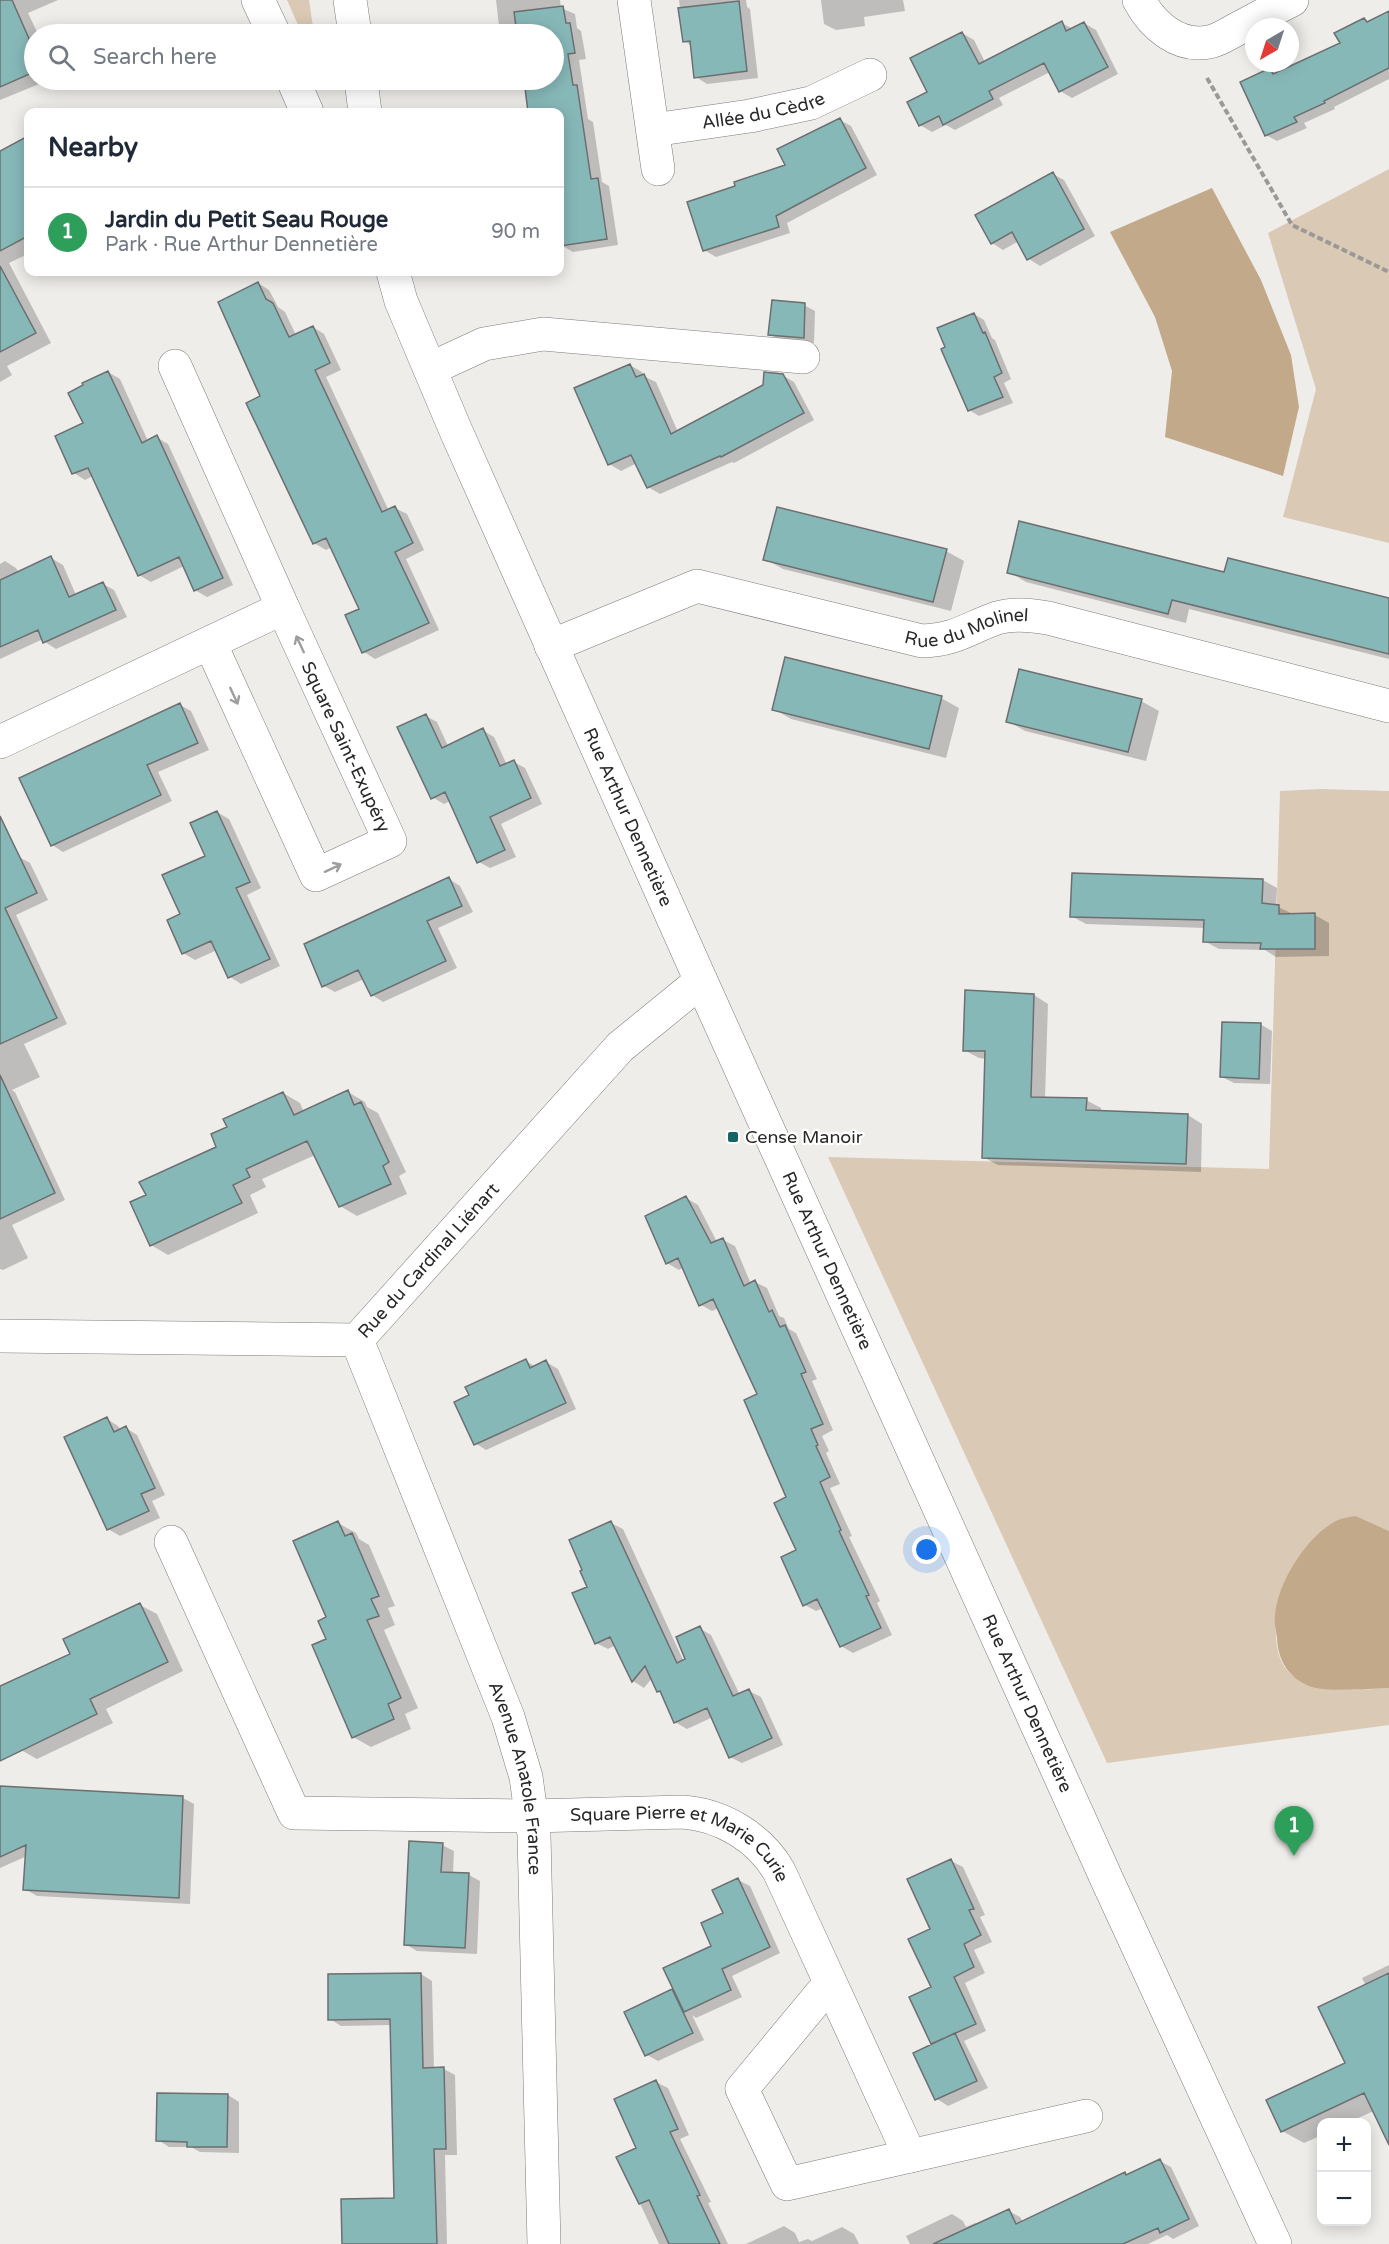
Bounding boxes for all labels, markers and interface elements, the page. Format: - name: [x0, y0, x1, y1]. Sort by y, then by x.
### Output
- north arrow: [1245, 18, 1299, 72]
- search box: [24, 24, 564, 90]
- icon: search: [45, 41, 78, 74]
- text: Search here: [93, 44, 217, 70]
- street label: Allée du Cèdre: [700, 87, 828, 134]
- text: Nearby: [48, 132, 138, 163]
- text: Jardin du Petit Seau Rouge: [105, 207, 388, 233]
- text: 1: [61, 220, 74, 244]
- text: 90 m: [491, 220, 540, 244]
- text: Park · Rue Arthur Dennetière: [105, 233, 378, 257]
- street label: Rue du Molinel: [902, 604, 1029, 652]
- one-way arrow: [293, 636, 305, 654]
- street label: Square Saint-Exupéry: [297, 658, 395, 836]
- one-way arrow: [229, 686, 240, 704]
- street label: Rue Arthur Dennetière: [579, 724, 677, 910]
- one-way arrow: [324, 861, 342, 873]
- place label: Cense Manoir: [745, 1126, 863, 1148]
- marker: Cense Manoir: [726, 1130, 740, 1144]
- street label: Rue Arthur Dennetière: [777, 1168, 877, 1353]
- street label: Rue du Cardinal Liénart: [353, 1178, 504, 1343]
- your location: [912, 1535, 941, 1564]
- street label: Rue Arthur Dennetière: [978, 1611, 1077, 1796]
- street label: Avenue Anatole France: [484, 1678, 546, 1875]
- street label: Square Pierre et Marie Curie: [570, 1801, 793, 1885]
- pin: 1: [1274, 1806, 1314, 1856]
- map controls: [1317, 2118, 1371, 2226]
- button: +: [1317, 2118, 1371, 2172]
- button: −: [1317, 2172, 1371, 2226]

